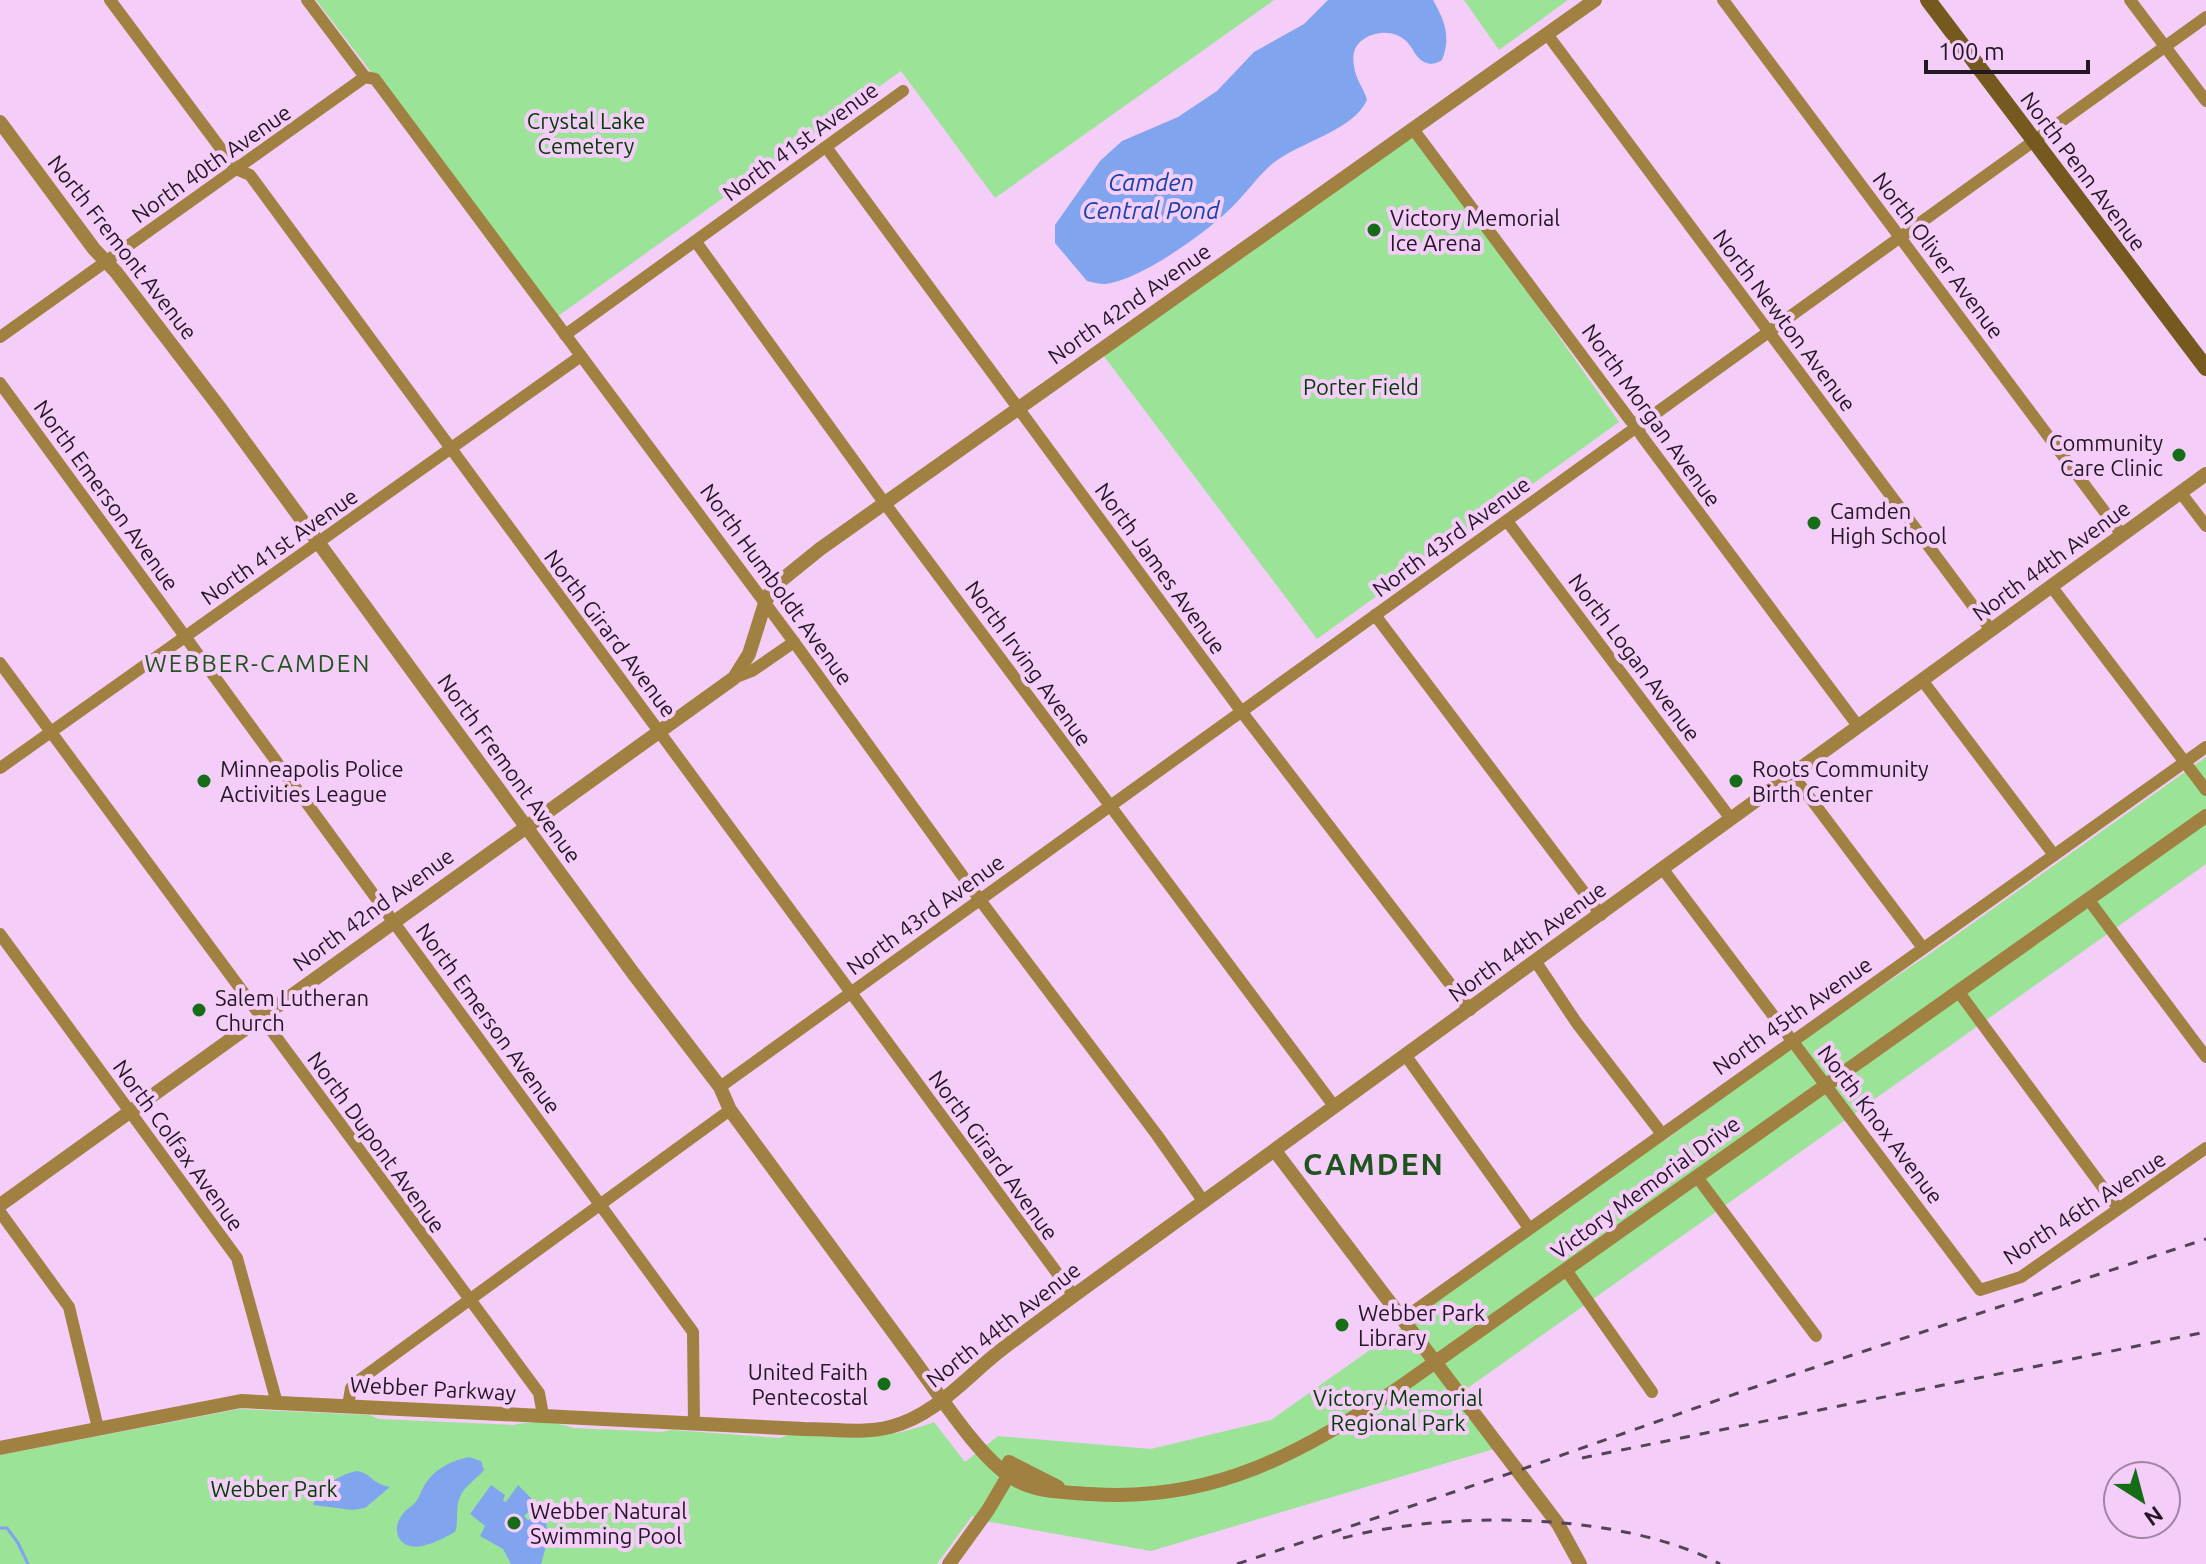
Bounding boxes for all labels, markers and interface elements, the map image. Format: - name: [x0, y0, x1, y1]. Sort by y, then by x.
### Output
- scale bar: [1926, 24, 2088, 74]
- text: 100 m: [1938, 38, 2005, 65]
- street label: North 41st Avenue: [718, 76, 882, 206]
- street label: North Penn Avenue: [2016, 87, 2152, 255]
- street label: North 40th Avenue: [127, 99, 295, 227]
- park label: Crystal Lake Cemetery: [527, 108, 645, 158]
- street label: North Fremont Avenue: [43, 150, 203, 344]
- street label: North Oliver Avenue: [1868, 167, 2010, 343]
- water label: Camden Central Pond: [1082, 169, 1220, 224]
- place label: Victory Memorial Ice Arena: [1390, 205, 1560, 255]
- marker: Victory Memorial Ice Arena: [1365, 221, 1383, 239]
- street label: North Newton Avenue: [1708, 224, 1862, 416]
- street label: North 42nd Avenue: [1043, 238, 1215, 368]
- street label: North Morgan Avenue: [1577, 319, 1727, 511]
- park label: Porter Field: [1303, 374, 1419, 399]
- street label: North Emerson Avenue: [30, 395, 184, 595]
- place label: Community Care Clinic: [2049, 430, 2163, 480]
- marker: Community Care Clinic: [2170, 446, 2188, 464]
- street label: North 43rd Avenue: [1367, 471, 1535, 601]
- street label: North James Avenue: [1091, 478, 1231, 658]
- street label: North Humboldt Avenue: [696, 479, 858, 689]
- street label: North 41st Avenue: [196, 483, 362, 609]
- street label: North 44th Avenue: [1967, 495, 2135, 625]
- place label: Camden High School: [1830, 498, 1947, 548]
- marker: Camden High School: [1805, 514, 1823, 532]
- street label: North Girard Avenue: [540, 544, 682, 722]
- street label: North Logan Avenue: [1564, 568, 1706, 746]
- street label: North Irving Avenue: [961, 576, 1097, 750]
- district label: WEBBER-CAMDEN: [145, 650, 371, 677]
- street label: North Fremont Avenue: [433, 669, 587, 867]
- place label: Minneapolis Police Activities League: [220, 756, 404, 806]
- place label: Roots Community Birth Center: [1752, 756, 1929, 806]
- marker: Minneapolis Police Activities League: [195, 772, 213, 790]
- marker: Roots Community Birth Center: [1727, 772, 1745, 790]
- street label: North 42nd Avenue: [288, 842, 458, 976]
- street label: North 43rd Avenue: [841, 849, 1009, 979]
- street label: North 44th Avenue: [1443, 876, 1611, 1006]
- street label: North Emerson Avenue: [412, 918, 566, 1118]
- street label: North 45th Avenue: [1708, 951, 1876, 1079]
- place label: Salem Lutheran Church: [215, 985, 369, 1035]
- marker: Salem Lutheran Church: [190, 1001, 208, 1019]
- street label: North Knox Avenue: [1813, 1040, 1949, 1208]
- street label: North Dupont Avenue: [303, 1047, 451, 1237]
- street label: North Colfax Avenue: [109, 1055, 249, 1235]
- street label: North Girard Avenue: [924, 1066, 1064, 1244]
- street label: Victory Memorial Drive: [1546, 1110, 1744, 1264]
- street label: North 46th Avenue: [1998, 1145, 2170, 1269]
- district label: CAMDEN: [1303, 1147, 1445, 1181]
- street label: North 44th Avenue: [921, 1256, 1085, 1392]
- place label: Webber Park Library: [1358, 1300, 1485, 1350]
- marker: Webber Park Library: [1333, 1316, 1351, 1334]
- place label: United Faith Pentecostal: [748, 1359, 868, 1409]
- street label: Webber Parkway: [349, 1371, 517, 1405]
- marker: United Faith Pentecostal: [875, 1375, 893, 1393]
- park label: Victory Memorial Regional Park: [1313, 1385, 1483, 1435]
- north arrow: [2102, 1460, 2182, 1540]
- park label: Webber Park: [210, 1476, 338, 1501]
- place label: Webber Natural Swimming Pool: [530, 1498, 687, 1548]
- text: N: [2140, 1502, 2168, 1532]
- marker: Webber Natural Swimming Pool: [505, 1514, 523, 1532]

